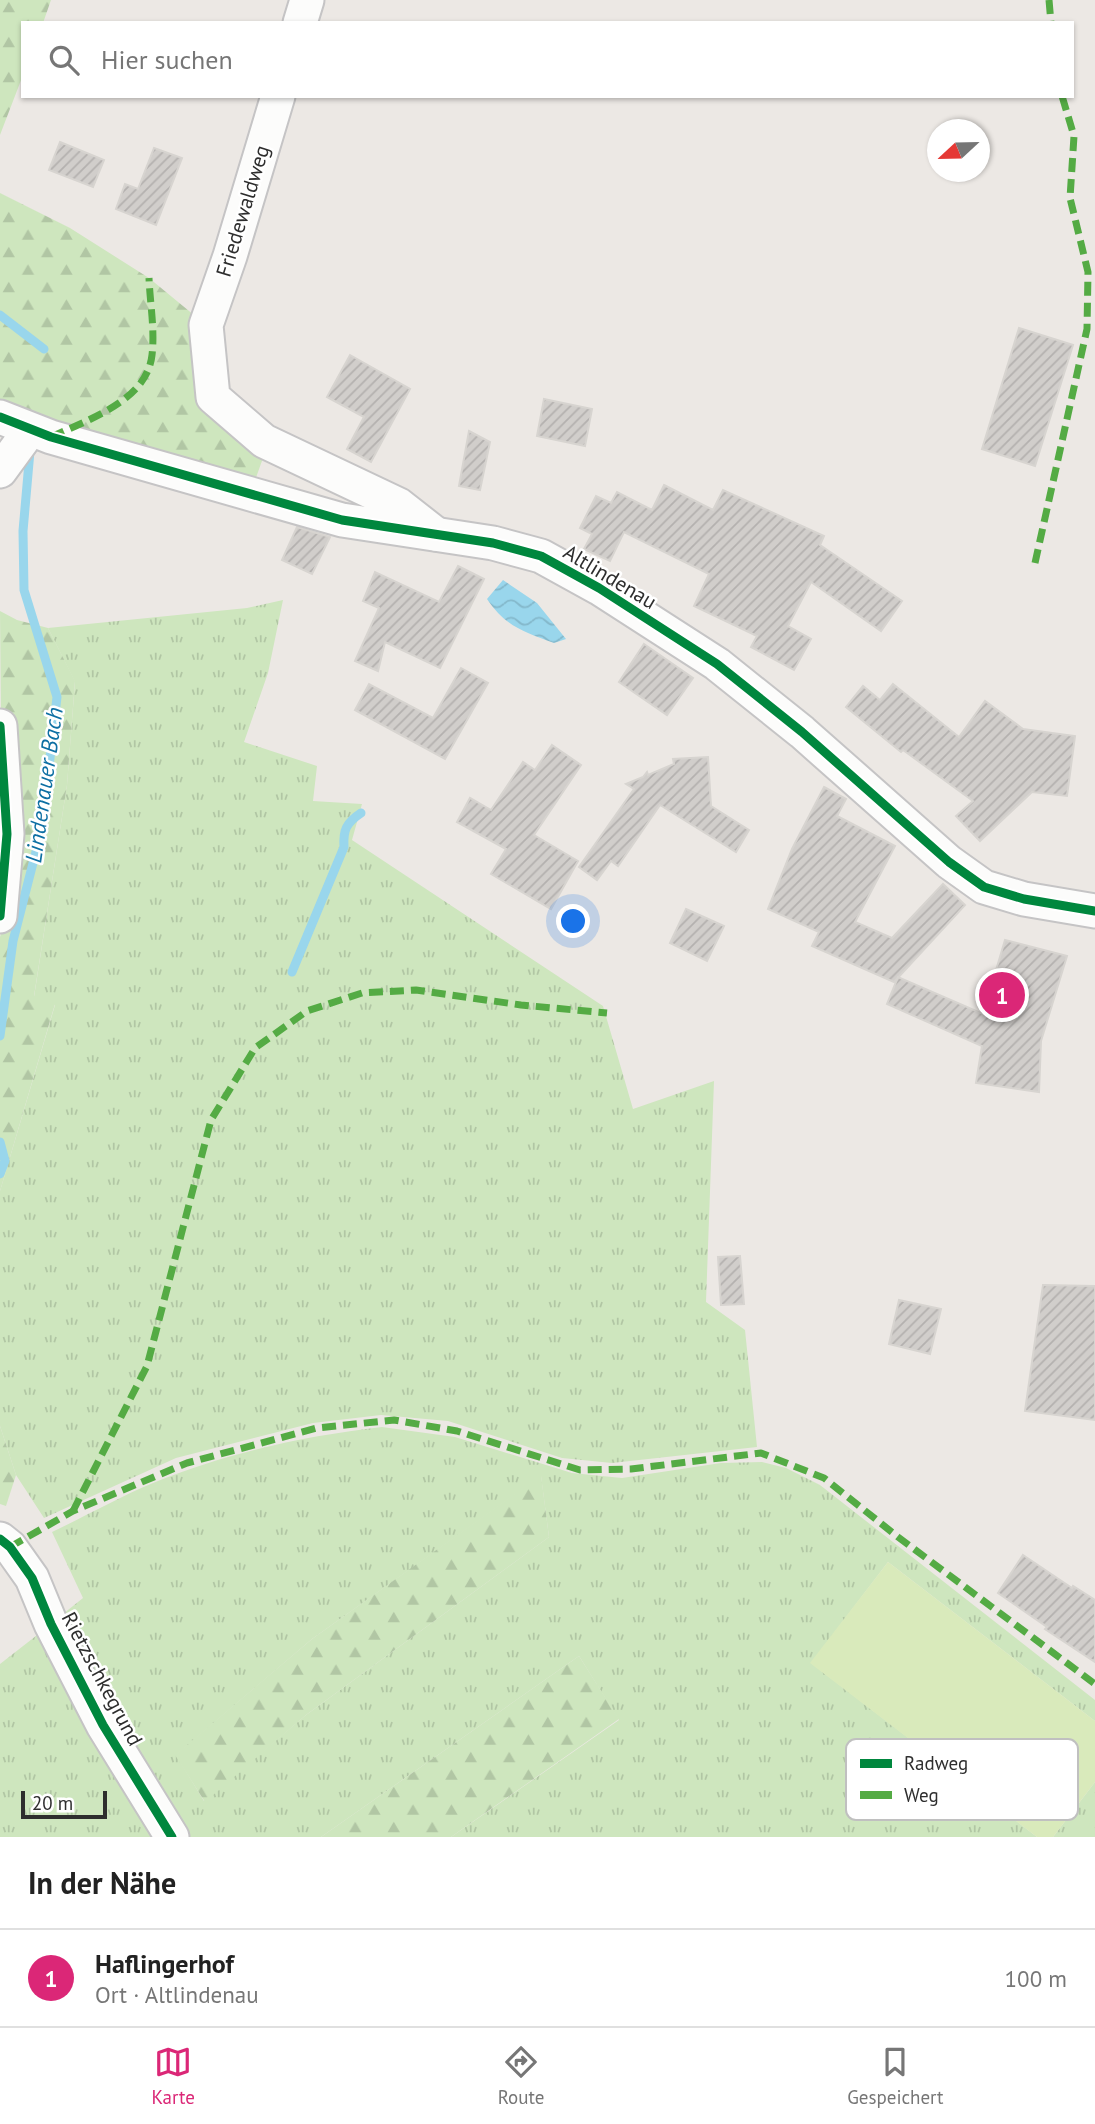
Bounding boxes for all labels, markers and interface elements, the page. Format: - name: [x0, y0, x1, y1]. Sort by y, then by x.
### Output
- search box: [21, 21, 1074, 98]
- icon: search: [45, 41, 83, 79]
- text: Hier suchen: [101, 43, 233, 76]
- north arrow: [927, 119, 990, 182]
- street label: Friedewaldweg: [210, 142, 275, 280]
- street label: Altlindenau: [559, 538, 662, 615]
- water label: Lindenauer Bach: [18, 705, 69, 865]
- your location: [556, 904, 590, 938]
- pin: 1: [979, 969, 1025, 1021]
- street label: Rietzschkegrund: [56, 1607, 149, 1750]
- legend: [846, 1739, 1078, 1820]
- text: Radweg: [904, 1751, 968, 1775]
- text: Weg: [904, 1783, 939, 1807]
- scale bar: [21, 1788, 107, 1820]
- text: 20 m: [32, 1791, 73, 1815]
- text: In der Nähe: [28, 1863, 176, 1902]
- text: Haflingerhof: [95, 1947, 234, 1980]
- text: 1: [44, 1964, 58, 1993]
- text: 100 m: [1005, 1964, 1067, 1993]
- text: Ort · Altlindenau: [95, 1980, 259, 2009]
- tab: Karte: [151, 2043, 195, 2109]
- tab: Route: [498, 2043, 544, 2109]
- tab: Gespeichert: [847, 2043, 944, 2109]

